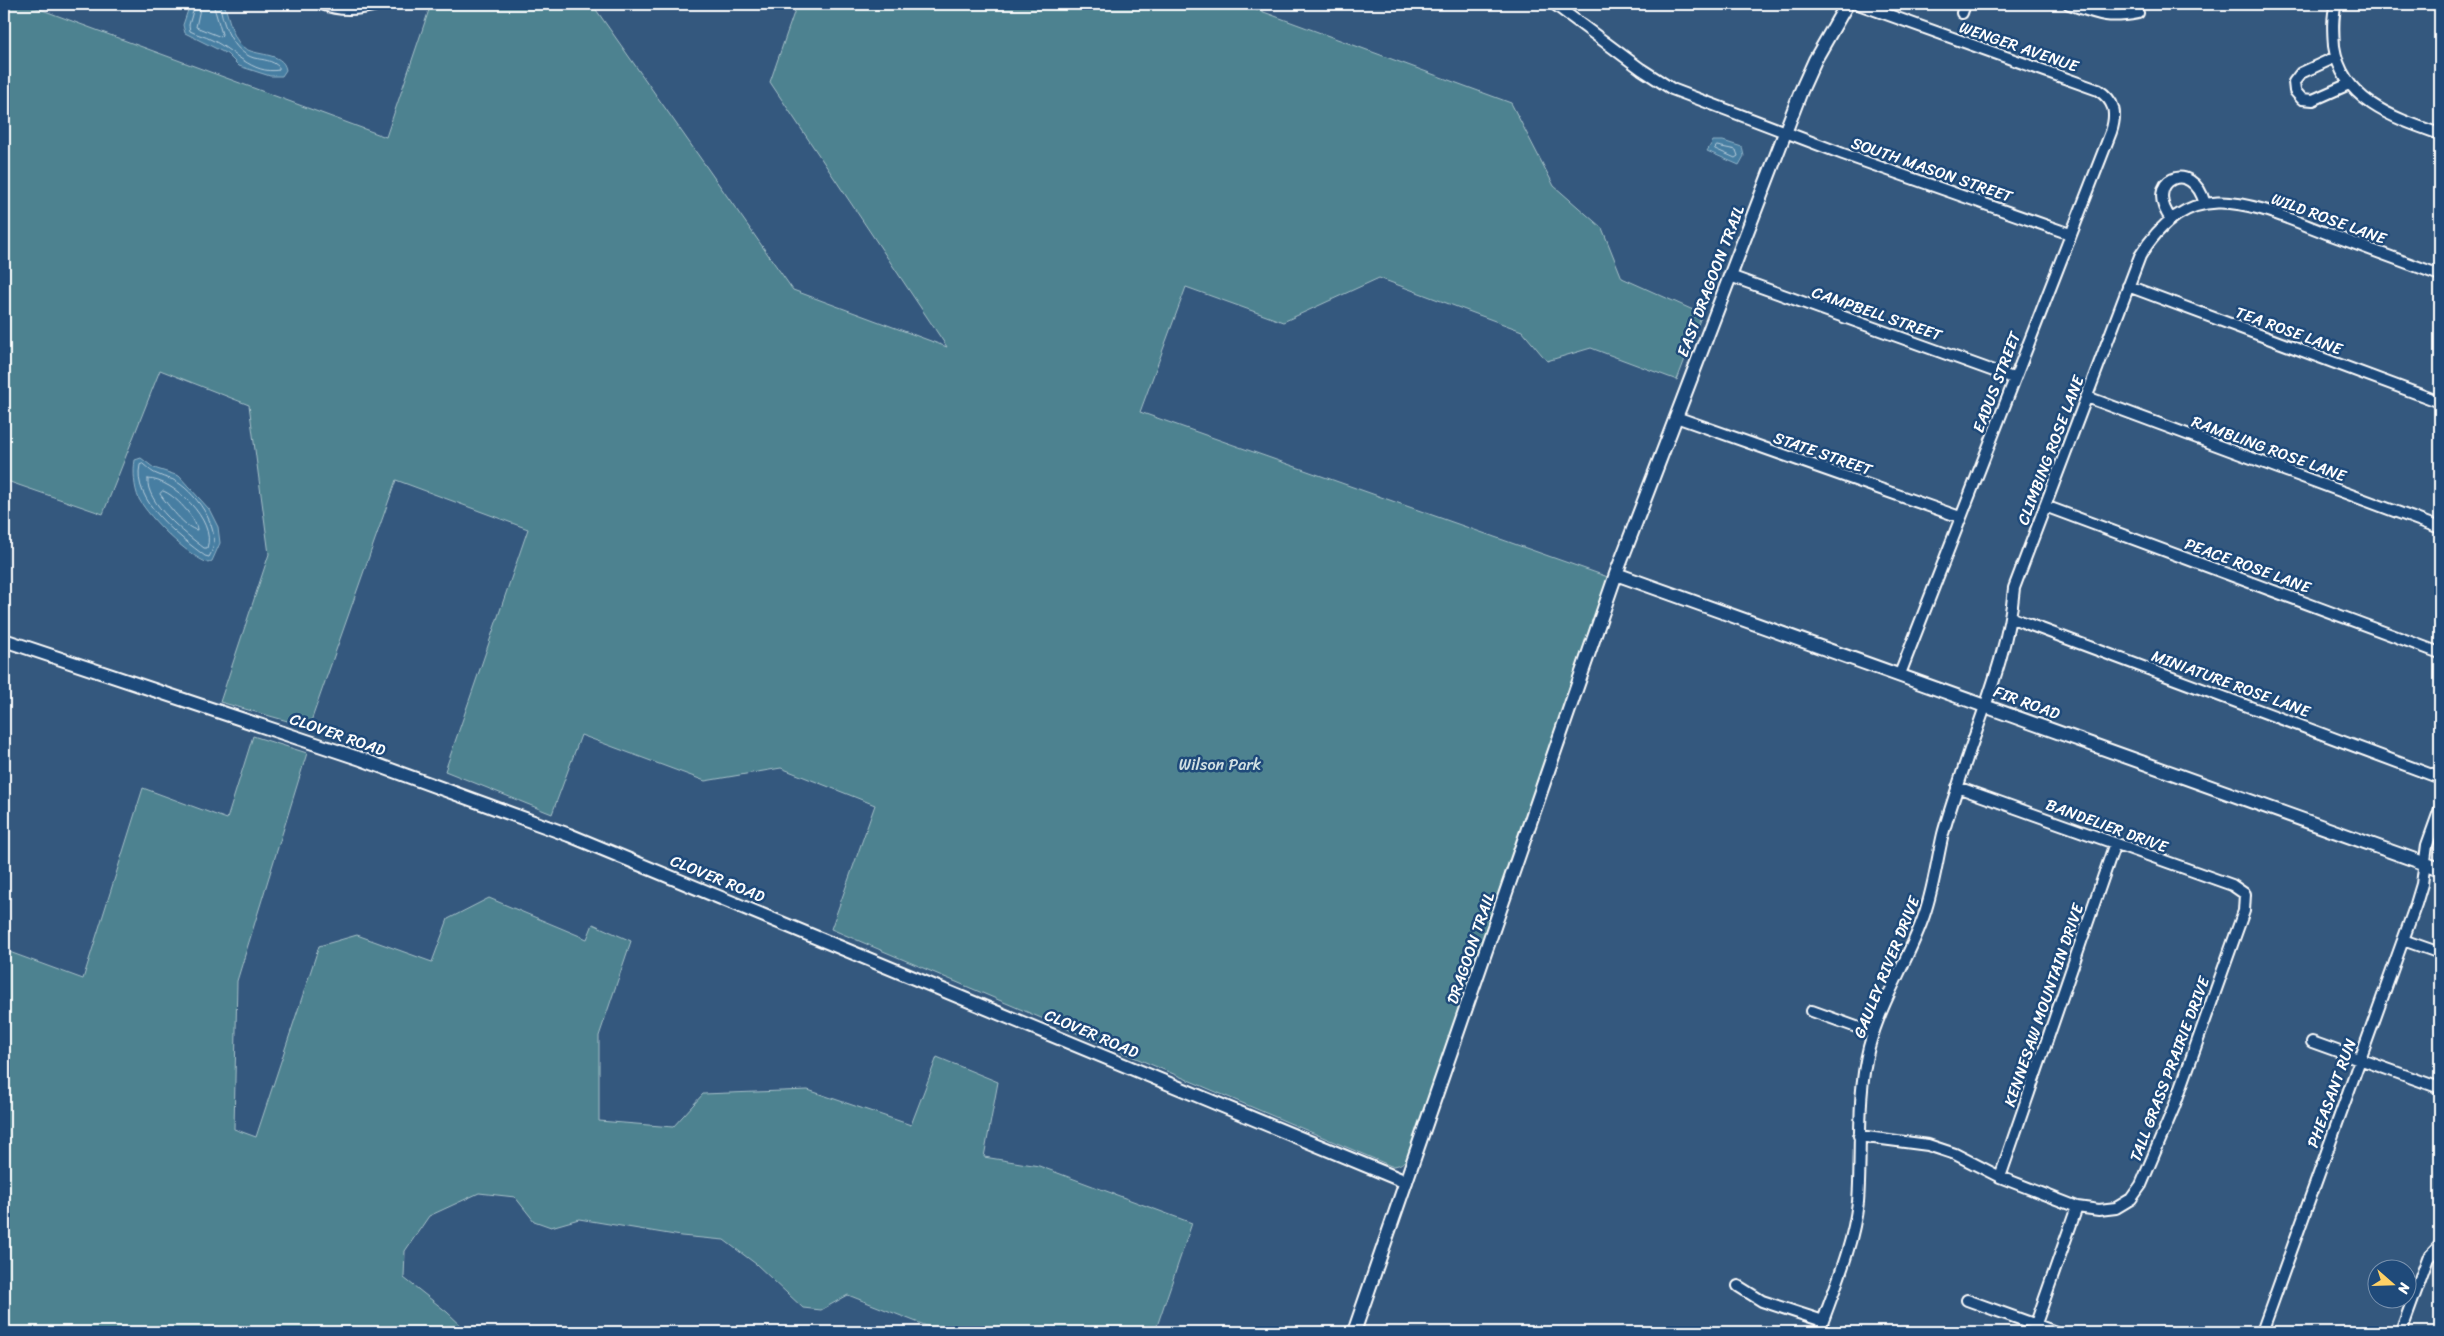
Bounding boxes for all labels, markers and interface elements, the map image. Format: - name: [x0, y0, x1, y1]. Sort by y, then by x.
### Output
- street label: WENGER AVENUE: [1955, 12, 2084, 81]
- street label: SOUTH MASON STREET: [1847, 128, 2017, 211]
- street label: WILD ROSE LANE: [2267, 184, 2392, 253]
- street label: EAST DRAGOON TRAIL: [1668, 200, 1753, 361]
- street label: CAMPBELL STREET: [1808, 278, 1947, 350]
- street label: TEA ROSE LANE: [2231, 298, 2347, 364]
- street label: EADUS STREET: [1964, 326, 2029, 437]
- street label: CLIMBING ROSE LANE: [2009, 370, 2093, 529]
- street label: RAMBLING ROSE LANE: [2187, 407, 2351, 490]
- street label: STATE STREET: [1769, 423, 1877, 484]
- street label: PEACE ROSE LANE: [2181, 529, 2316, 602]
- street label: MINIATURE ROSE LANE: [2147, 641, 2315, 726]
- street label: FIR ROAD: [1990, 677, 2065, 728]
- street label: CLOVER ROAD: [286, 704, 390, 765]
- park label: Wilson Park: [1179, 750, 1262, 779]
- street label: BANDELIER DRIVE: [2042, 790, 2173, 861]
- street label: CLOVER ROAD: [666, 846, 770, 911]
- street label: DRAGOON TRAIL: [1438, 888, 1503, 1008]
- street label: GAULEY RIVER DRIVE: [1845, 891, 1929, 1043]
- street label: KENNESAW MOUNTAIN DRIVE: [1995, 899, 2092, 1111]
- street label: TALL GRASS PRAIRIE DRIVE: [2121, 971, 2219, 1166]
- street label: CLOVER ROAD: [1040, 1001, 1144, 1067]
- street label: PHEASANT RUN: [2298, 1035, 2365, 1152]
- north arrow: [2366, 1258, 2416, 1308]
- text: N: [2390, 1279, 2417, 1297]

